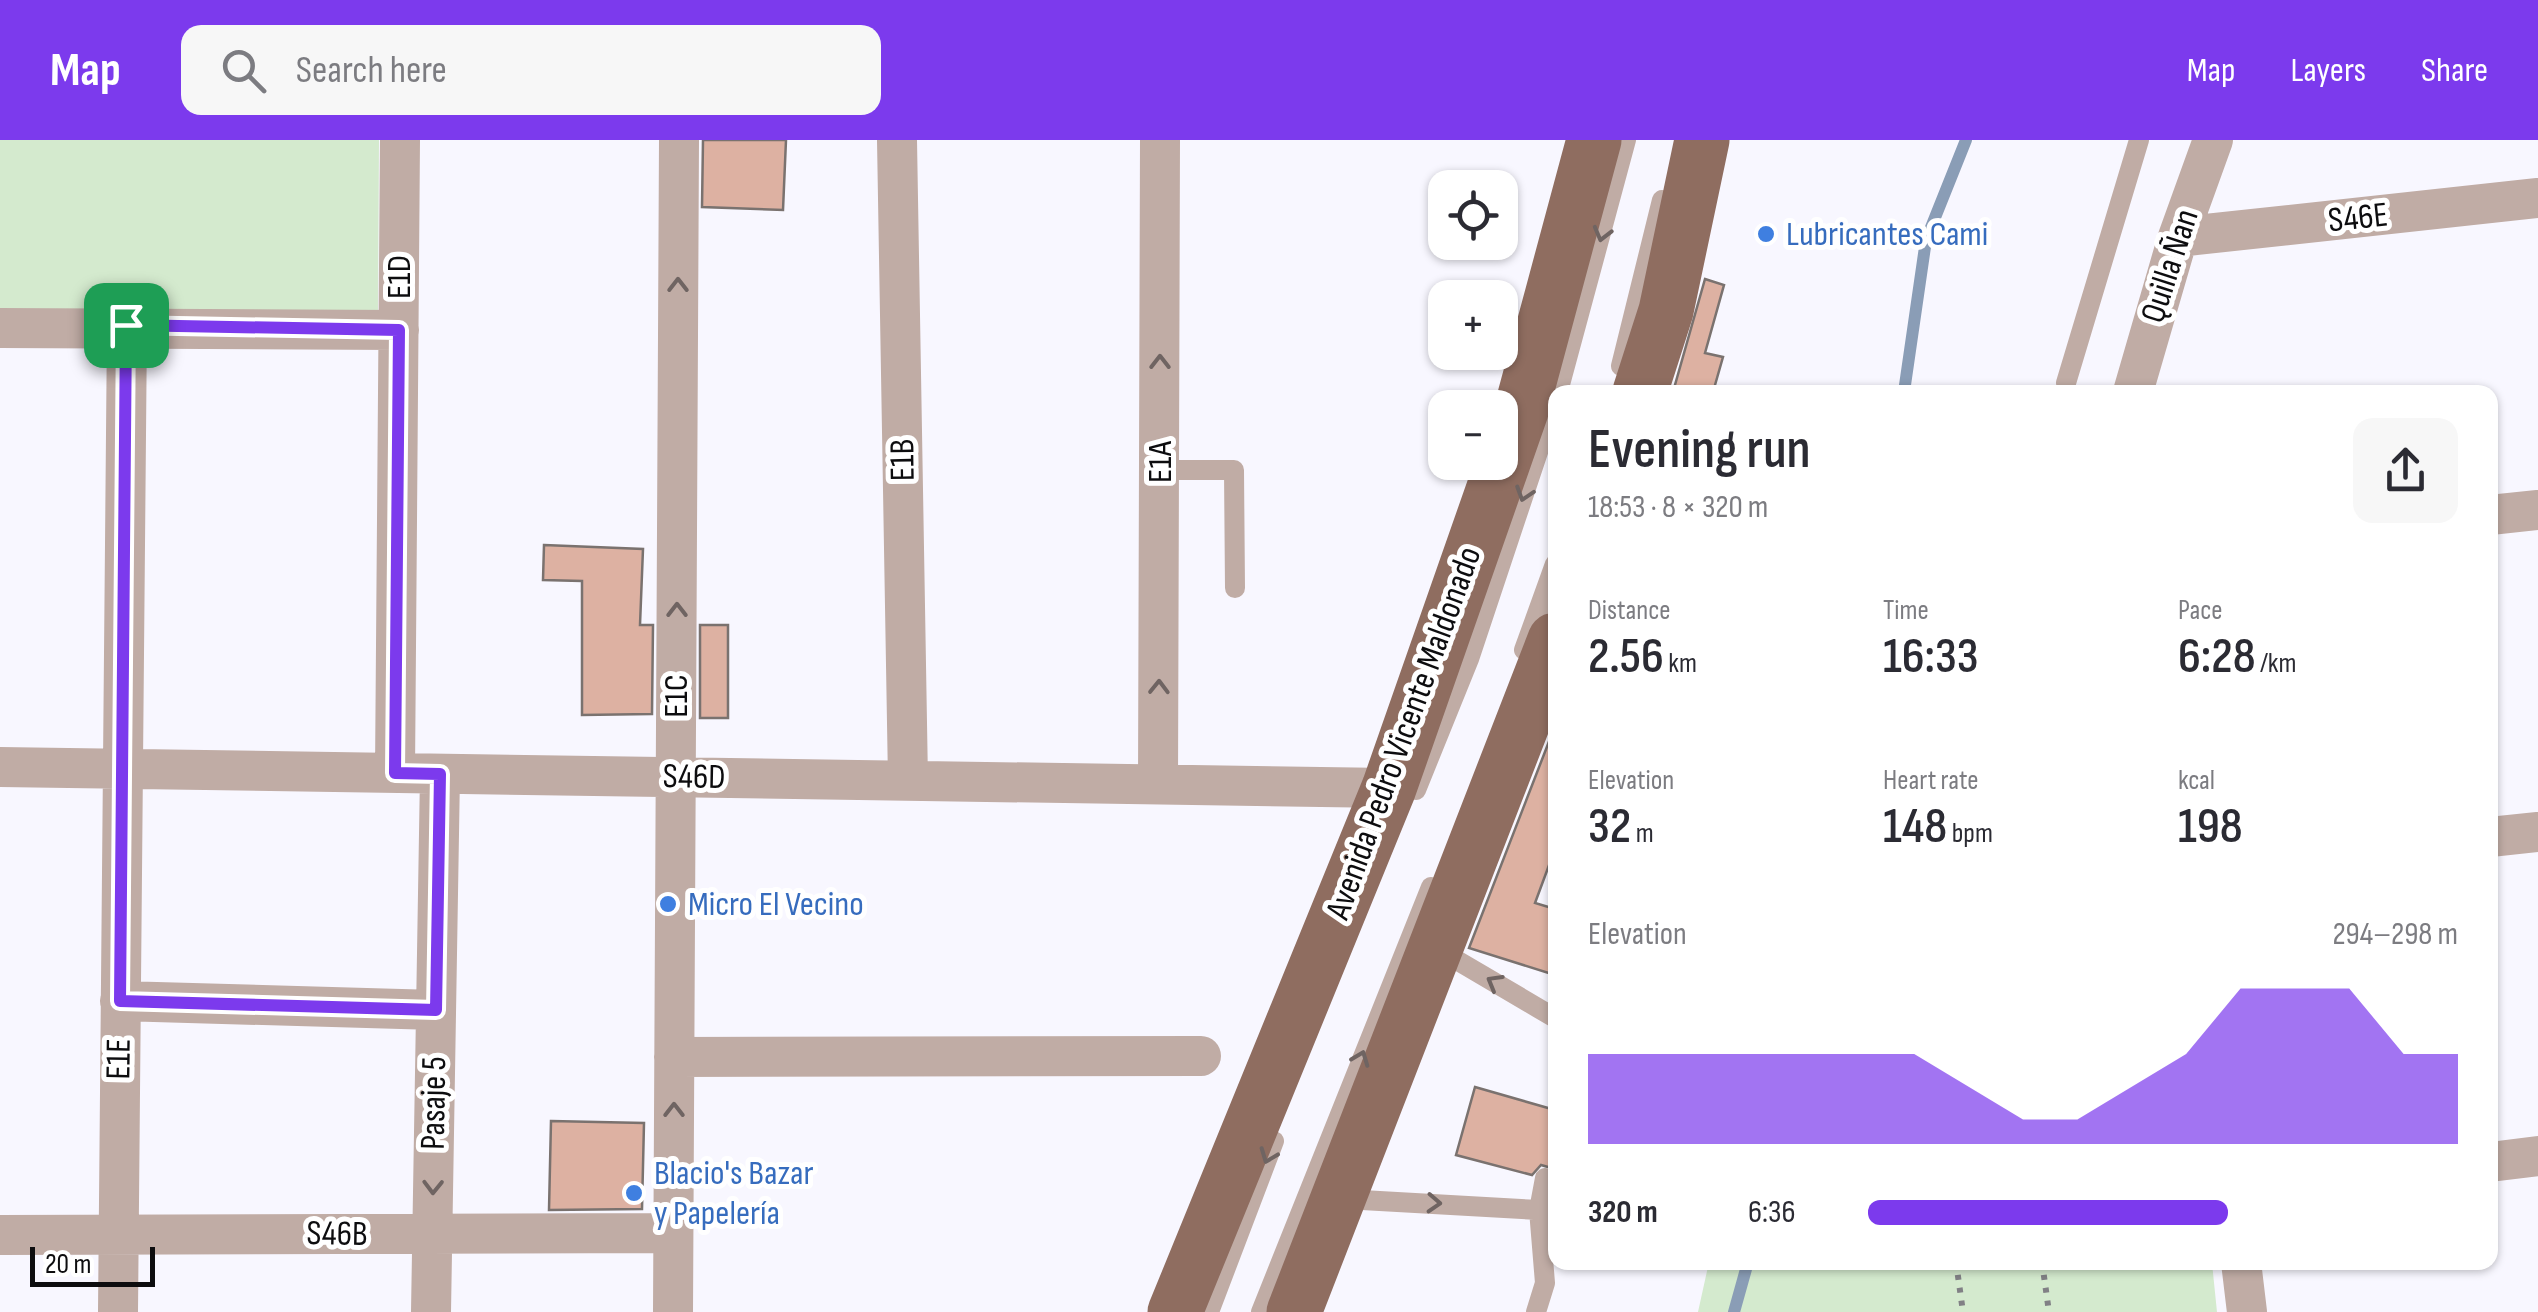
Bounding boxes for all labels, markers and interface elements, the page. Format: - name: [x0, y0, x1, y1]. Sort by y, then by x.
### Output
- search box: [181, 25, 881, 115]
- text: Map: [50, 42, 121, 99]
- icon: search: [216, 43, 271, 98]
- text: Search here: [296, 48, 447, 93]
- text: Map: [2187, 49, 2235, 92]
- text: Layers: [2290, 49, 2366, 92]
- text: Share: [2421, 49, 2488, 92]
- map controls: [1428, 170, 1518, 480]
- button: locate: [1428, 170, 1518, 260]
- street label: S46E: [2326, 193, 2390, 243]
- street label: Quilla Ñan: [2132, 204, 2208, 328]
- place label: Lubricantes Cami: [1786, 213, 1988, 256]
- marker: Lubricantes Cami: [1755, 223, 1777, 245]
- one-way arrow: [1593, 225, 1614, 243]
- street label: E1D: [378, 255, 421, 299]
- one-way arrow: [667, 276, 689, 292]
- button: +: [1428, 280, 1518, 370]
- pin: [84, 283, 169, 368]
- icon: arrive: [99, 298, 154, 353]
- one-way arrow: [1149, 353, 1171, 368]
- button: −: [1428, 390, 1518, 480]
- text: Evening run: [1588, 417, 1811, 484]
- button: share: [2353, 418, 2458, 523]
- street label: E1B: [881, 438, 925, 482]
- street label: E1A: [1139, 440, 1182, 483]
- one-way arrow: [1516, 484, 1536, 501]
- text: 18:53 · 8 × 320 m: [1588, 488, 1768, 527]
- street label: Avenida Pedro Vicente Maldonado: [1316, 541, 1491, 926]
- text: Distance: [1588, 594, 1671, 627]
- text: Time: [1883, 594, 1929, 627]
- text: Pace: [2178, 594, 2223, 627]
- one-way arrow: [666, 601, 688, 616]
- text: 2.56: [1588, 627, 1664, 687]
- text: 16:33: [1883, 627, 1979, 687]
- text: 6:28: [2178, 627, 2256, 687]
- text: km: [1664, 647, 1697, 680]
- text: /km: [2256, 647, 2296, 680]
- street label: E1C: [655, 674, 698, 718]
- one-way arrow: [1148, 678, 1169, 694]
- street label: S46D: [662, 755, 726, 799]
- text: Elevation: [1588, 764, 1674, 797]
- text: Heart rate: [1883, 764, 1979, 797]
- text: kcal: [2178, 764, 2215, 797]
- text: 32: [1588, 797, 1631, 857]
- text: 148: [1883, 797, 1947, 857]
- text: 198: [2178, 797, 2243, 857]
- text: m: [1631, 817, 1654, 850]
- text: bpm: [1947, 817, 1993, 850]
- place label: Micro El Vecino: [688, 883, 864, 926]
- marker: Micro El Vecino: [657, 893, 679, 915]
- text: Elevation: [1588, 915, 1687, 954]
- text: 294–298 m: [2332, 915, 2458, 954]
- one-way arrow: [1487, 975, 1505, 994]
- street label: E1E: [97, 1038, 141, 1080]
- one-way arrow: [1349, 1051, 1369, 1068]
- street label: Pasaje 5: [412, 1056, 456, 1150]
- one-way arrow: [663, 1101, 685, 1116]
- one-way arrow: [1260, 1146, 1280, 1163]
- place label: Blacio's Bazar y Papelería: [654, 1152, 813, 1235]
- one-way arrow: [423, 1179, 444, 1195]
- marker: Blacio's Bazar y Papelería: [623, 1182, 645, 1204]
- one-way arrow: [1427, 1193, 1443, 1214]
- text: 320 m: [1588, 1193, 1658, 1232]
- text: 6:36: [1748, 1193, 1795, 1232]
- street label: S46B: [306, 1212, 368, 1256]
- scale bar: [30, 1242, 155, 1286]
- text: 20 m: [45, 1248, 91, 1281]

